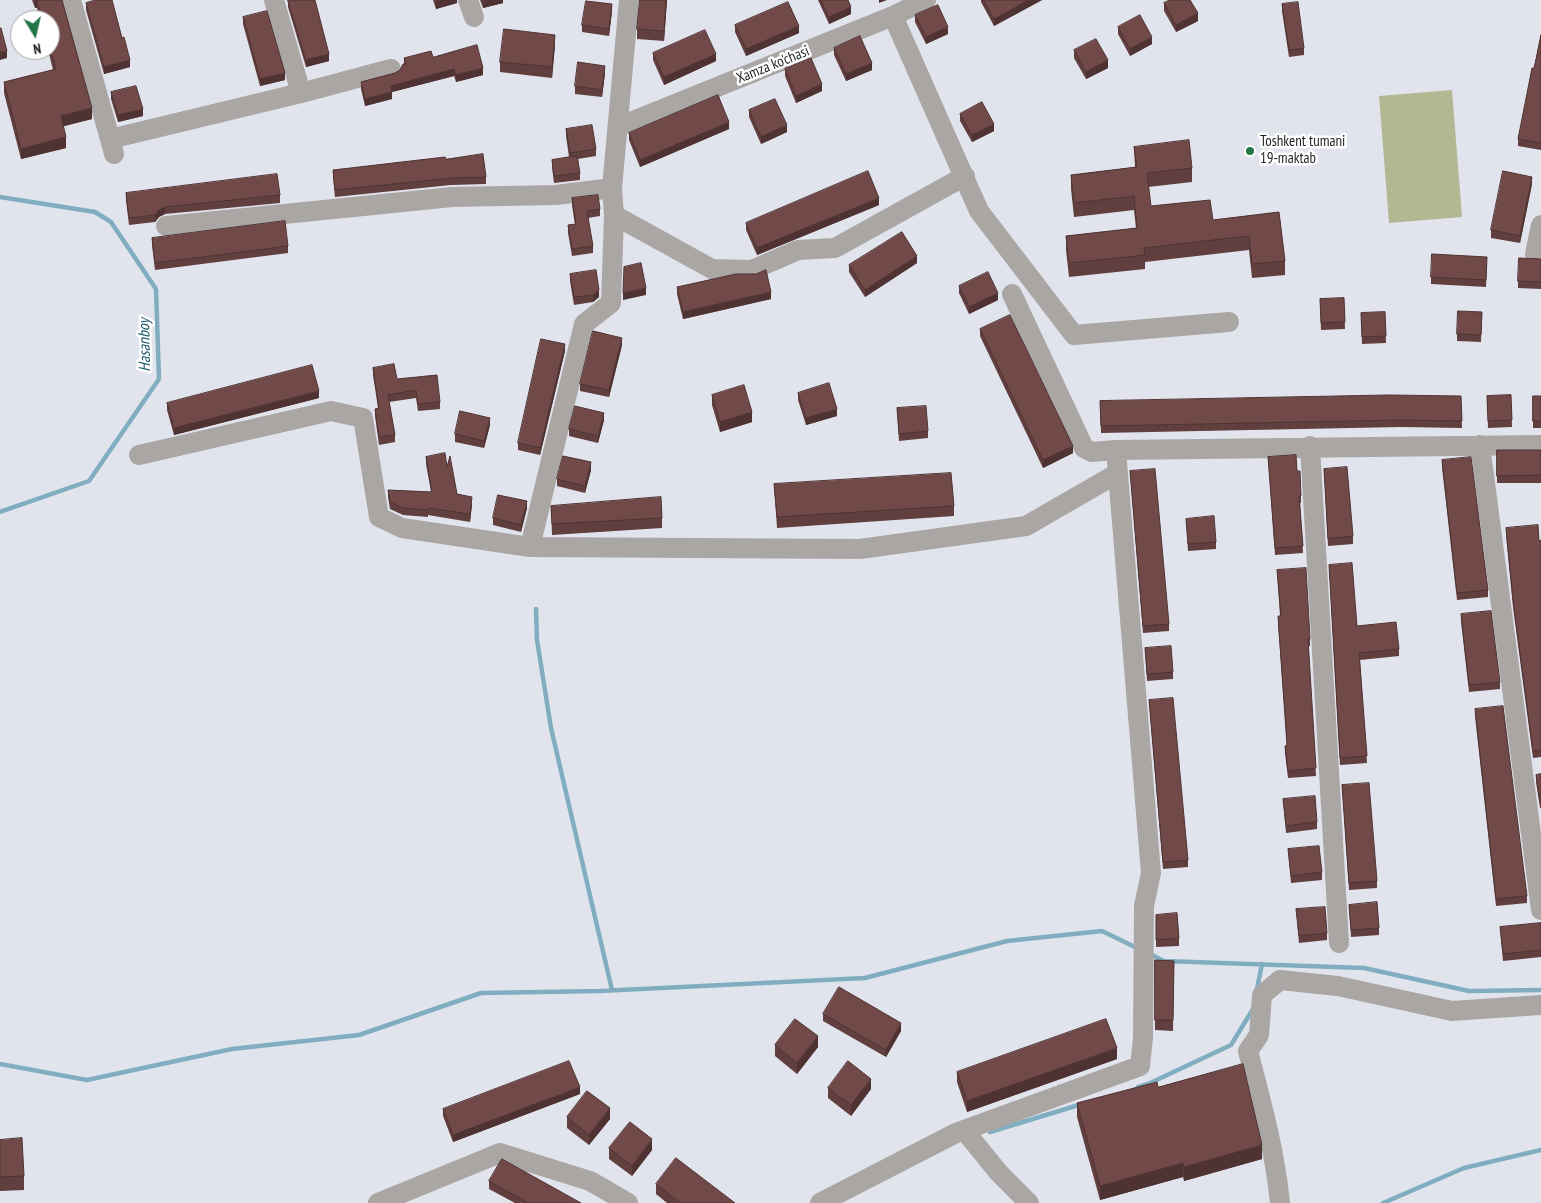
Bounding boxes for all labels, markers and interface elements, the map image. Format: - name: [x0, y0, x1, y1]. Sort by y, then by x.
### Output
- north arrow: [10, 10, 60, 60]
- text: N: [32, 39, 42, 58]
- street label: Xamza ko'chasi: [734, 42, 812, 88]
- place label: Toshkent tumani 19-maktab: [1260, 133, 1345, 168]
- marker: Toshkent tumani 19-maktab: [1244, 145, 1256, 157]
- water label: Hasanboy: [135, 318, 155, 372]

